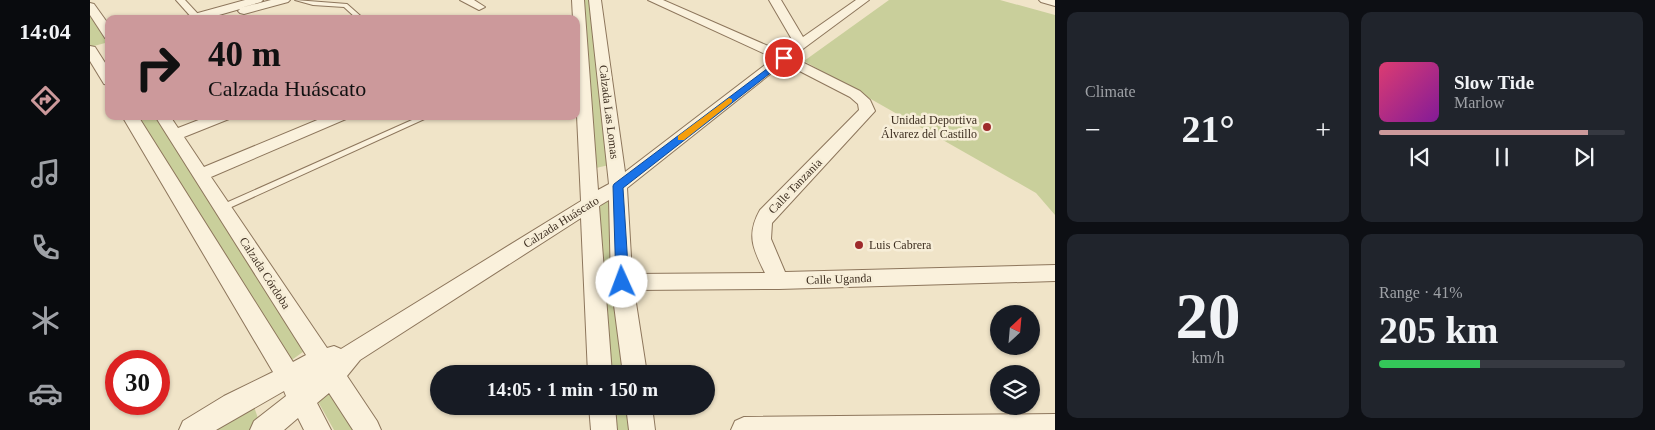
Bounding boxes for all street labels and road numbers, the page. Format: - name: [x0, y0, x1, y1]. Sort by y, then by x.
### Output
- street label: Calzada Las Lomas: [596, 64, 622, 160]
- street label: Calle Tanzania: [765, 155, 825, 216]
- street label: Calzada Huáscato: [521, 193, 601, 251]
- street label: Calzada Córdoba: [237, 234, 294, 312]
- street label: Calle Uganda: [806, 271, 873, 287]

